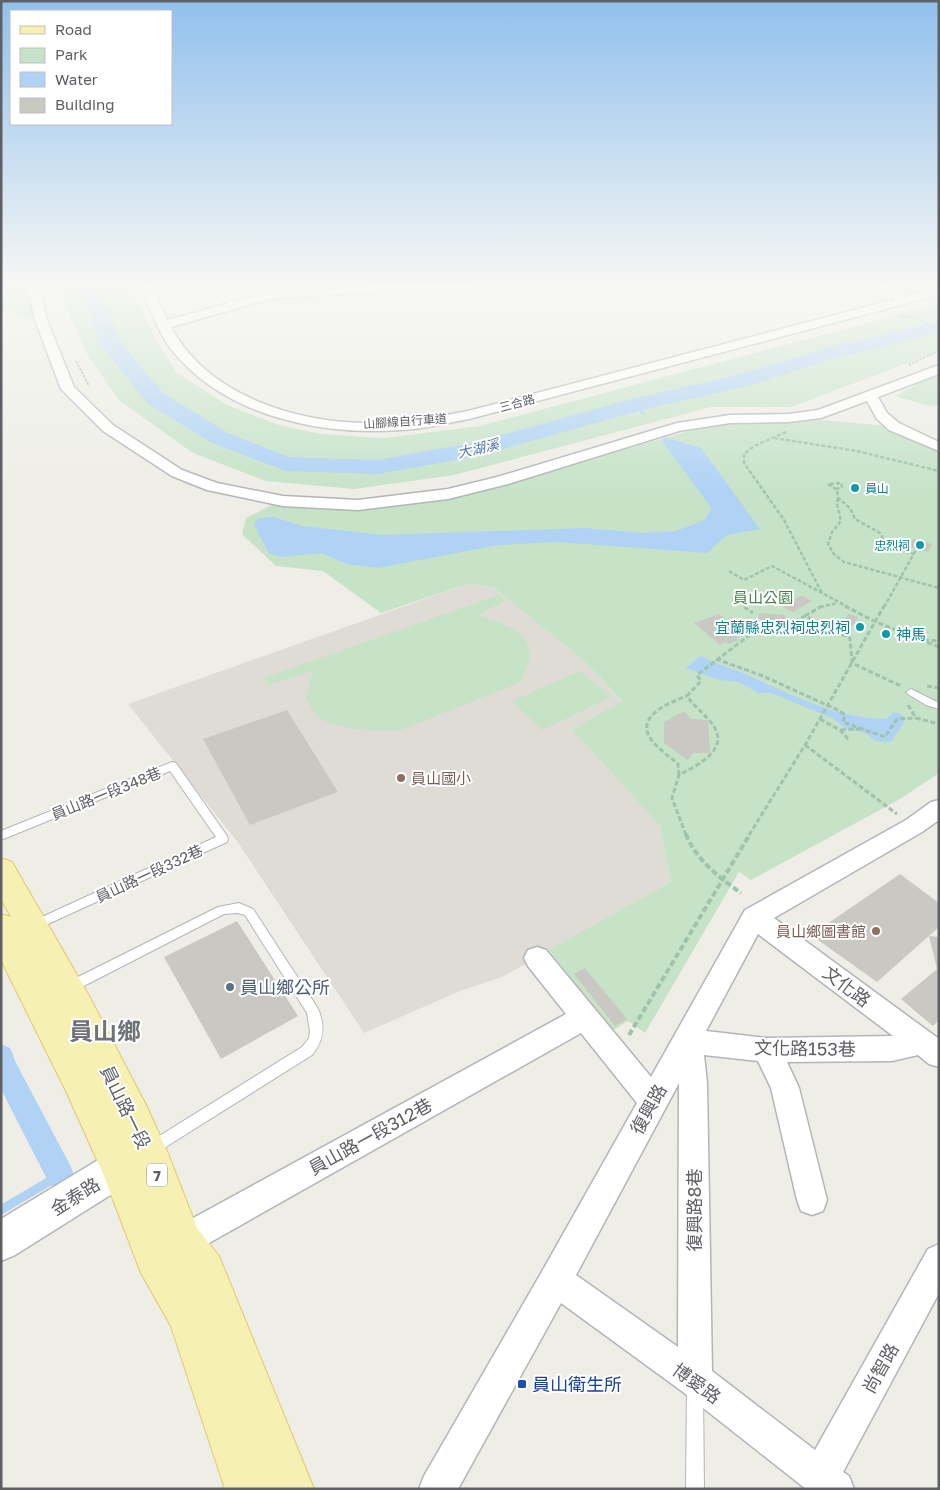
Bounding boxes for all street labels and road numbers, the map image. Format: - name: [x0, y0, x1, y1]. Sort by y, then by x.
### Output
- street label: 三合路: [498, 391, 536, 415]
- street label: 山腳線自行車道: [363, 411, 447, 431]
- street label: 員山路一段348巷: [48, 763, 164, 823]
- street label: 員山路一段332巷: [93, 840, 205, 906]
- street label: 文化路: [819, 961, 875, 1011]
- street label: 文化路153巷: [754, 1036, 856, 1060]
- street label: 員山路一段: [96, 1062, 156, 1152]
- street label: 復興路: [625, 1080, 671, 1138]
- street label: 員山路一段312巷: [304, 1093, 436, 1179]
- road number: 7: [147, 1164, 167, 1186]
- street label: 復興路8巷: [683, 1169, 705, 1251]
- street label: 金泰路: [46, 1172, 104, 1220]
- street label: 尚智路: [857, 1339, 903, 1397]
- street label: 博愛路: [669, 1358, 725, 1408]

